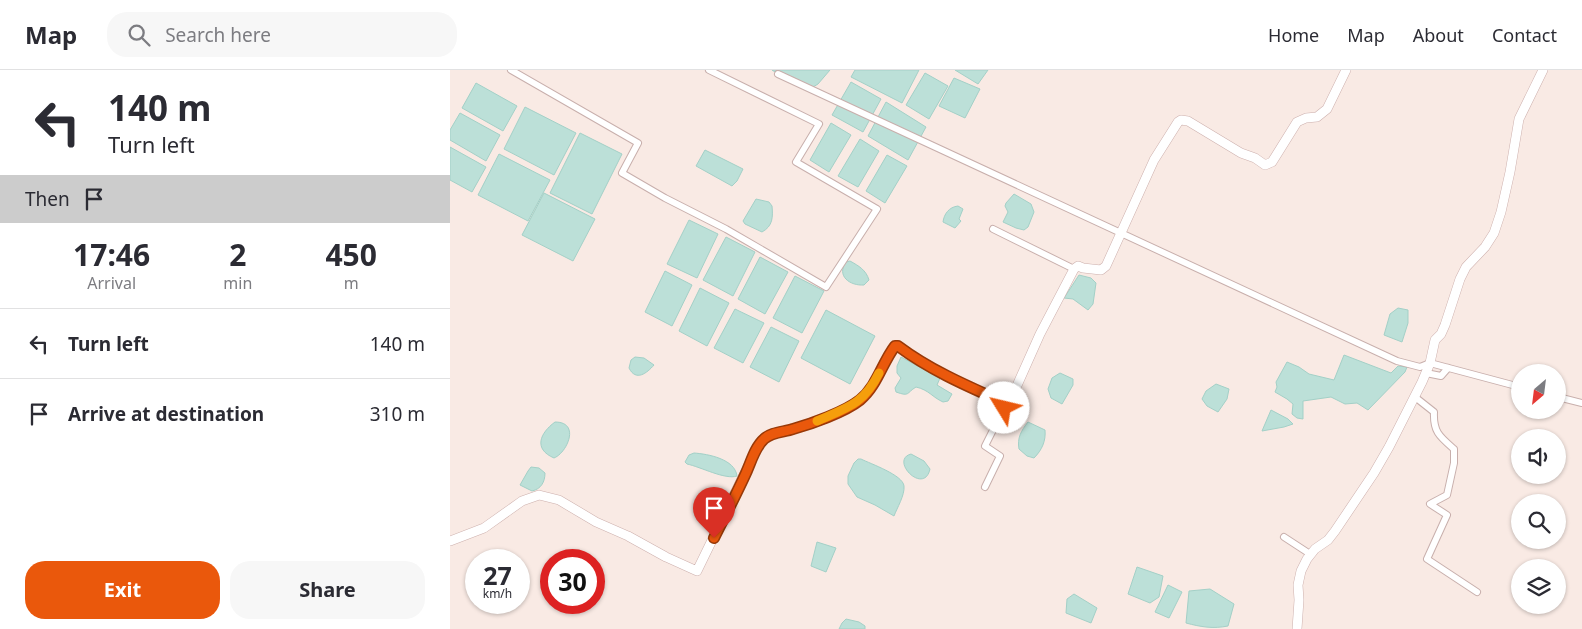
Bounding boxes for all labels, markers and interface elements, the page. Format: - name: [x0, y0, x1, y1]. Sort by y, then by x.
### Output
- search box: [107, 12, 457, 57]
- text: Map: [25, 18, 77, 51]
- icon: search: [125, 21, 153, 49]
- text: Search here: [165, 22, 271, 48]
- text: Home: [1268, 23, 1319, 47]
- text: Map: [1347, 23, 1385, 47]
- text: About: [1413, 23, 1464, 47]
- text: Contact: [1492, 23, 1557, 47]
- text: 140 m: [108, 84, 211, 131]
- icon: left: [25, 90, 90, 155]
- text: Turn left: [108, 129, 195, 159]
- icon: arrive: [80, 185, 108, 213]
- text: Then: [25, 186, 70, 212]
- text: 17:46: [73, 234, 150, 275]
- text: 2: [229, 234, 246, 275]
- text: 450: [325, 234, 377, 275]
- text: Arrival: [87, 272, 136, 294]
- text: min: [223, 272, 252, 294]
- text: m: [344, 272, 359, 294]
- icon: left: [25, 330, 53, 358]
- text: Turn left: [68, 331, 149, 357]
- text: 140 m: [370, 331, 425, 357]
- north arrow: [1511, 364, 1566, 419]
- map controls: [1511, 364, 1566, 614]
- position arrow: [977, 381, 1029, 433]
- icon: arrive: [25, 400, 53, 428]
- text: Arrive at destination: [68, 401, 264, 427]
- text: 310 m: [370, 401, 425, 427]
- button: sound: [1511, 429, 1566, 484]
- pin: [693, 487, 735, 538]
- icon: arrive: [700, 494, 728, 522]
- button: search: [1511, 494, 1566, 549]
- speed limit sign: 30: [540, 549, 605, 614]
- text: 27: [483, 558, 512, 592]
- button: layers: [1511, 559, 1566, 614]
- button: Exit: [25, 561, 220, 619]
- button: Share: [230, 561, 425, 619]
- text: km/h: [483, 585, 512, 602]

